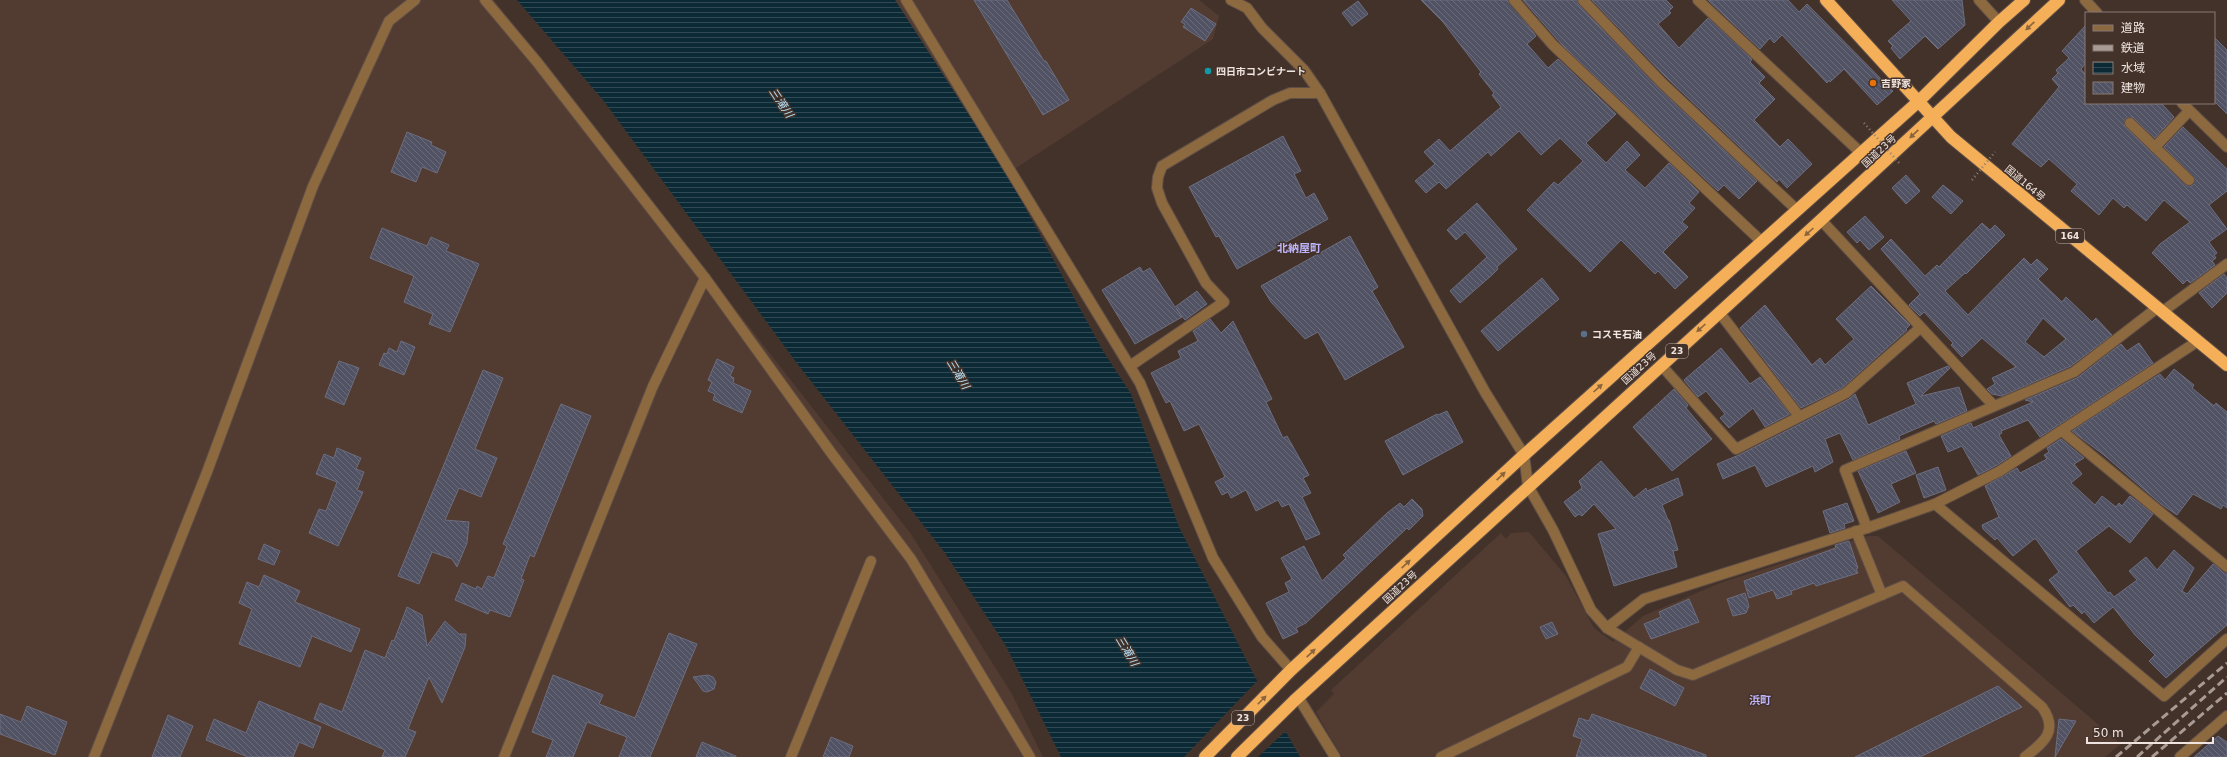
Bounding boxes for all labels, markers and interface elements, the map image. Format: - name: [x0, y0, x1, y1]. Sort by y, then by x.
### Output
- legend: [2085, 12, 2215, 104]
- text: 道路: [2121, 21, 2145, 35]
- one-way arrow: [2025, 22, 2035, 31]
- text: 鉄道: [2121, 41, 2145, 55]
- text: 水域: [2121, 61, 2145, 75]
- marker: 四日市コンビナート: [1203, 66, 1213, 76]
- place label: 四日市コンビナート: [1216, 66, 1306, 77]
- marker: 吉野家: [1868, 78, 1878, 88]
- place label: 吉野家: [1881, 78, 1911, 89]
- text: 建物: [2121, 81, 2145, 95]
- water label: 三滝川: [766, 86, 796, 121]
- one-way arrow: [1909, 129, 1919, 139]
- street label: 国道23号: [1860, 132, 1898, 170]
- street label: 国道164号: [2003, 163, 2047, 203]
- one-way arrow: [1803, 227, 1814, 236]
- road number: 164: [2056, 229, 2084, 243]
- district label: 北納屋町: [1277, 242, 1321, 255]
- one-way arrow: [1697, 323, 1706, 332]
- marker: コスモ石油: [1579, 329, 1589, 339]
- place label: コスモ石油: [1592, 329, 1642, 340]
- road number: 23: [1666, 344, 1688, 358]
- street label: 国道23号: [1619, 350, 1659, 386]
- water label: 三滝川: [944, 357, 973, 392]
- one-way arrow: [1592, 384, 1603, 393]
- one-way arrow: [1496, 471, 1506, 481]
- one-way arrow: [1401, 559, 1411, 569]
- street label: 国道23号: [1381, 568, 1419, 606]
- water label: 三滝川: [1113, 634, 1142, 669]
- one-way arrow: [1305, 648, 1316, 657]
- district label: 浜町: [1749, 694, 1771, 707]
- one-way arrow: [1257, 695, 1267, 705]
- road number: 23: [1232, 711, 1254, 725]
- scale bar: [2087, 719, 2213, 745]
- text: 50 m: [2093, 726, 2124, 740]

